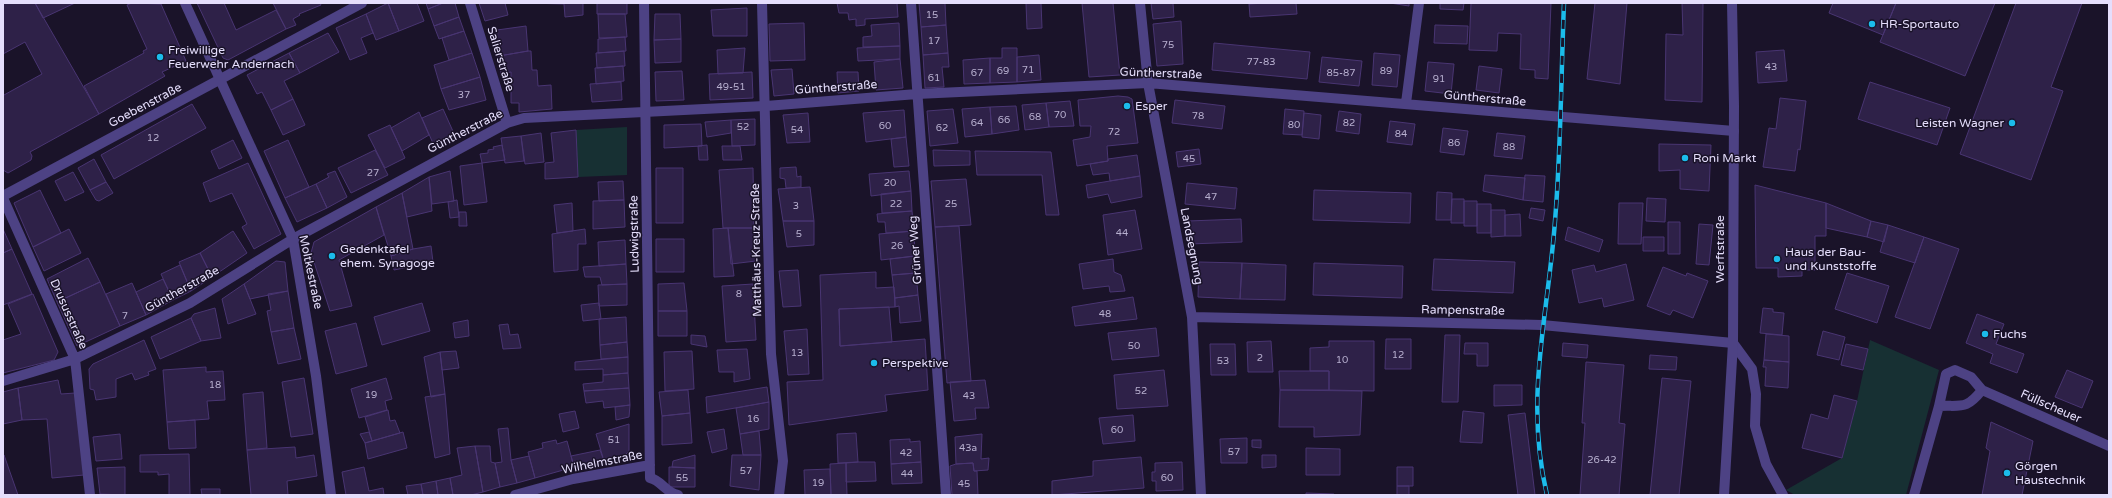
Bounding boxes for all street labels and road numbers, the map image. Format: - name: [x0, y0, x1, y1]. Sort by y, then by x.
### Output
- street label: Salierstraße: [484, 25, 518, 93]
- street label: Güntherstraße: [1119, 65, 1203, 81]
- street label: Güntherstraße: [794, 77, 878, 97]
- street label: Goebenstraße: [106, 80, 184, 130]
- street label: Güntherstraße: [1443, 87, 1527, 109]
- street label: Güntherstraße: [425, 106, 505, 156]
- street label: Matthäus-Kreuz-Straße: [748, 183, 764, 317]
- street label: Ludwigstraße: [626, 195, 642, 273]
- street label: Landsegnung: [1178, 206, 1206, 286]
- street label: Grüner Weg: [906, 215, 924, 285]
- street label: Werftstraße: [1713, 215, 1727, 283]
- street label: Moltkestraße: [296, 234, 326, 310]
- street label: Güntherstraße: [143, 263, 222, 315]
- street label: Drususstraße: [47, 277, 91, 351]
- street label: Rampenstraße: [1421, 302, 1505, 318]
- street label: Füllscheuer: [2018, 386, 2084, 426]
- street label: Wilhelmstraße: [561, 447, 644, 477]

